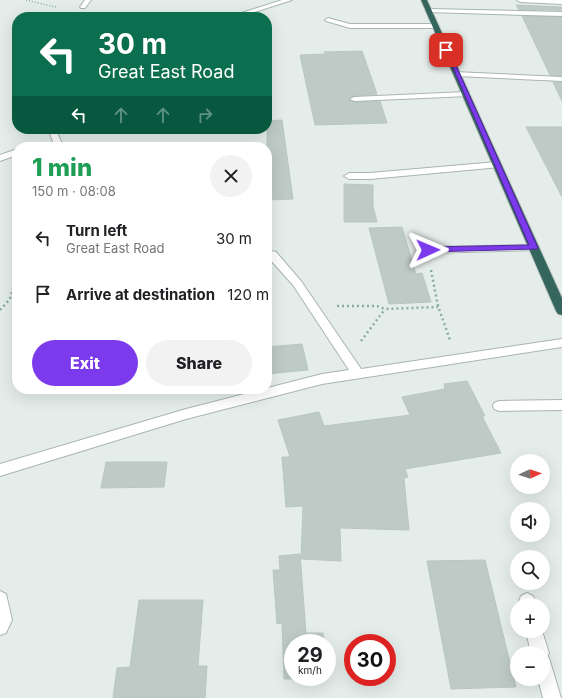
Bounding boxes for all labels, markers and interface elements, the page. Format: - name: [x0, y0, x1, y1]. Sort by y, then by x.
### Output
- text: 30 m: [98, 27, 167, 61]
- icon: left: [32, 28, 84, 80]
- pin: [429, 33, 463, 67]
- icon: arrive: [435, 39, 457, 61]
- text: Great East Road: [98, 61, 234, 82]
- icon: left: [68, 104, 90, 126]
- icon: ahead: [110, 104, 132, 126]
- icon: ahead: [152, 104, 174, 126]
- icon: right: [194, 104, 216, 126]
- text: 1 min: [32, 153, 92, 182]
- button: close: [210, 155, 252, 197]
- text: 150 m · 08:08: [32, 183, 116, 199]
- text: Turn left: [66, 221, 127, 240]
- icon: left: [32, 227, 54, 249]
- text: 30 m: [216, 229, 252, 248]
- position arrow: [407, 229, 449, 271]
- text: Great East Road: [66, 240, 165, 256]
- icon: arrive: [32, 283, 54, 305]
- text: Arrive at destination: [66, 285, 215, 304]
- text: 120 m: [227, 285, 269, 304]
- button: Exit: [32, 340, 138, 386]
- button: Share: [146, 340, 252, 386]
- north arrow: [510, 454, 550, 494]
- map controls: [510, 454, 550, 686]
- button: sound: [510, 502, 550, 542]
- button: search: [510, 550, 550, 590]
- button: +: [510, 598, 550, 638]
- speed limit sign: 30: [344, 634, 396, 686]
- text: 29: [297, 643, 323, 667]
- button: −: [510, 646, 550, 686]
- text: km/h: [298, 664, 322, 676]

